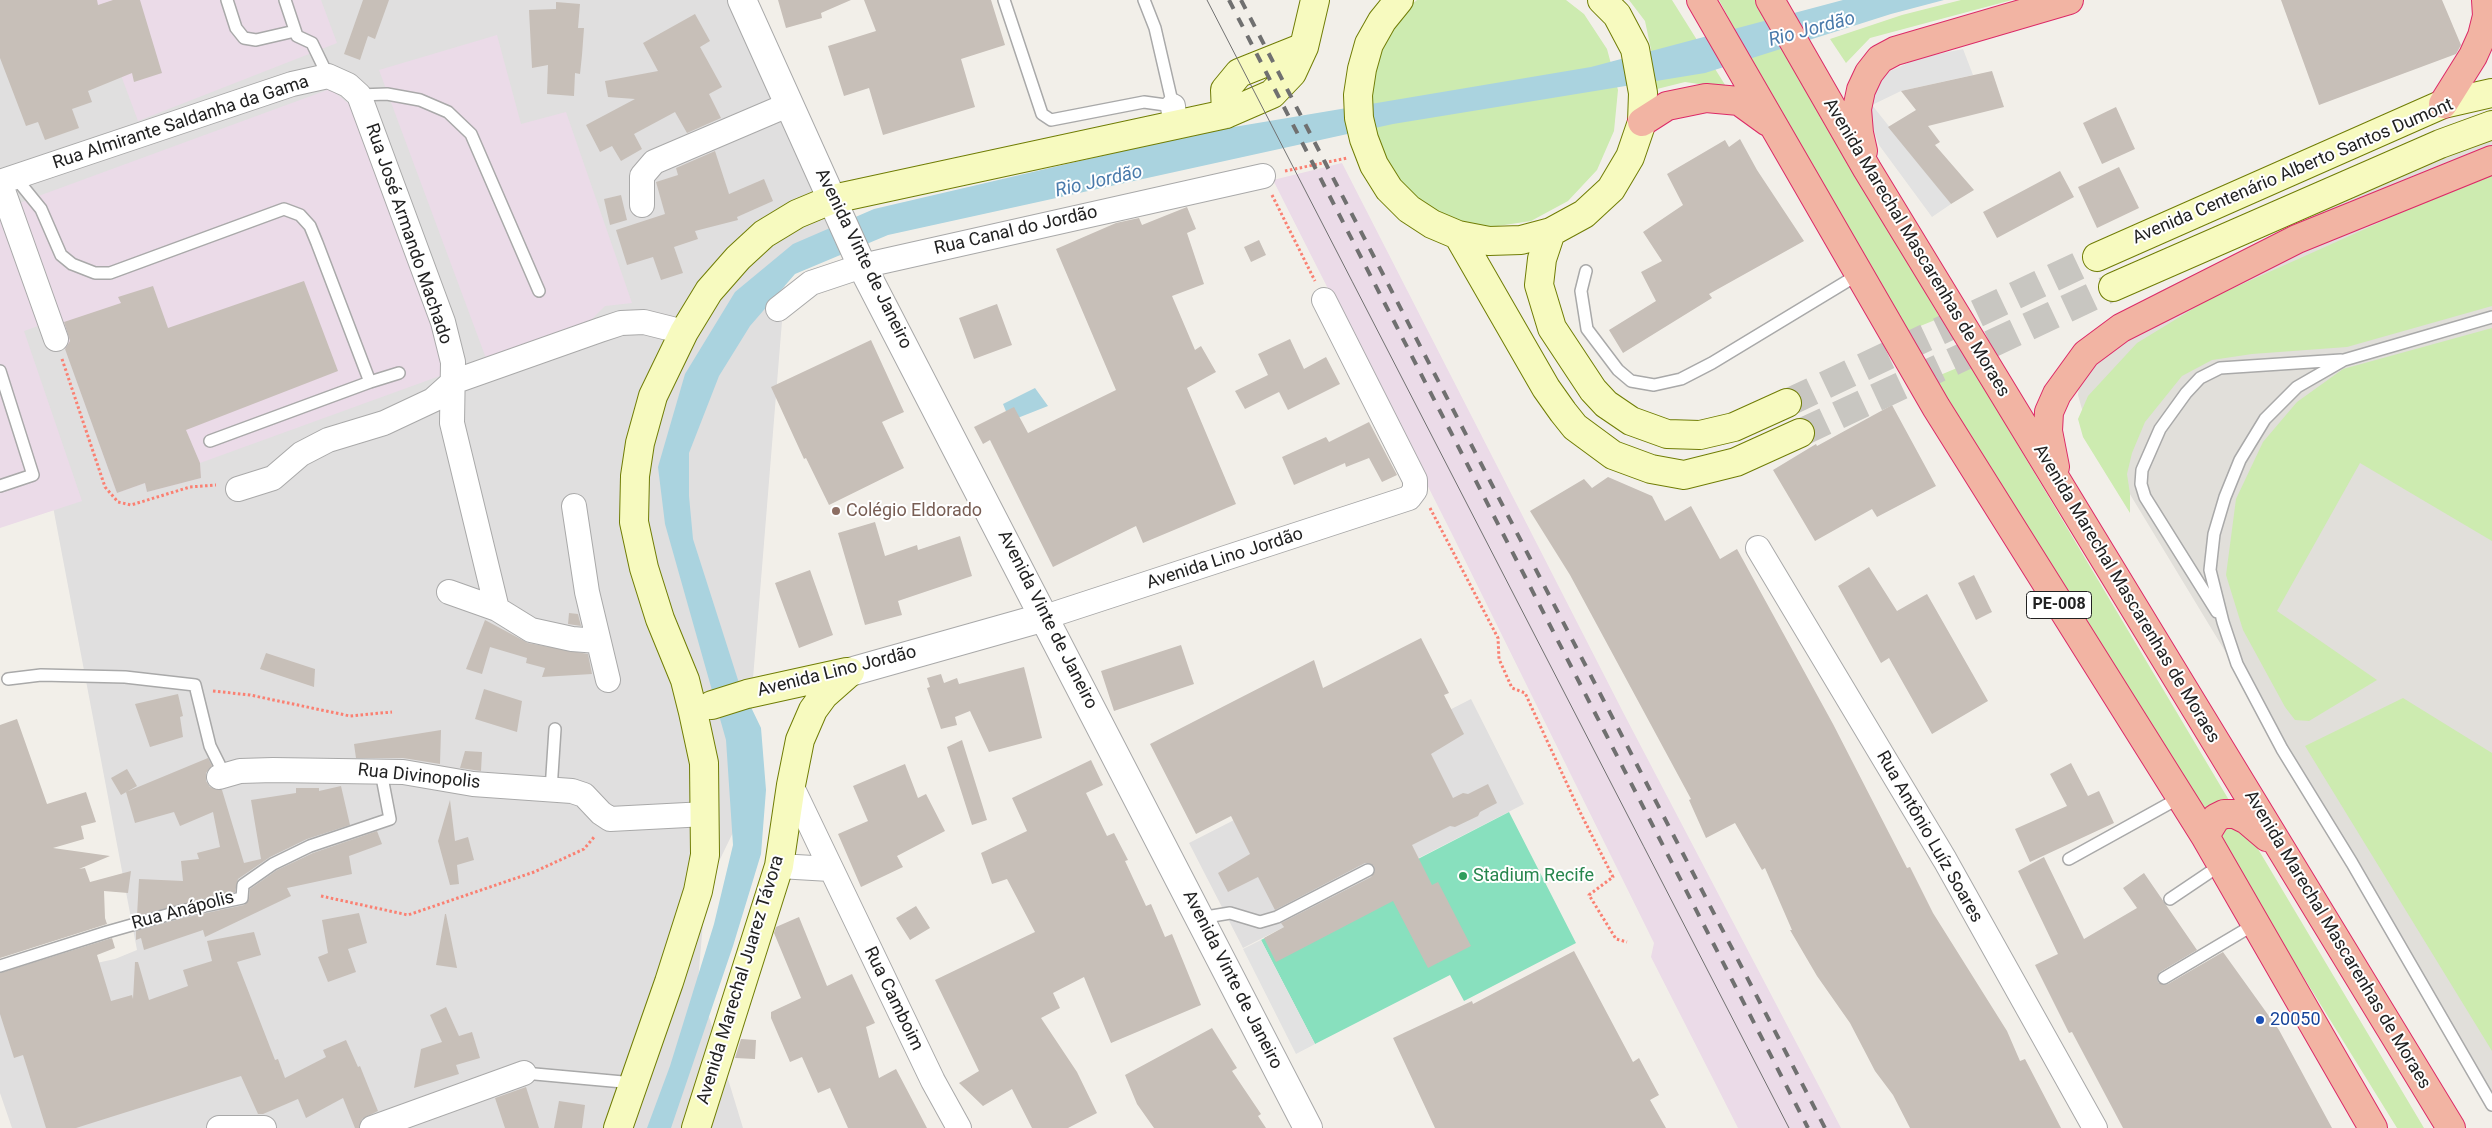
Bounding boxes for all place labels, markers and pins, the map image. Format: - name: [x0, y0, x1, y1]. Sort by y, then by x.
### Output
- place label: Colégio Eldorado: [846, 500, 982, 522]
- marker: Colégio Eldorado: [830, 505, 842, 517]
- place label: Stadium Recife: [1473, 865, 1594, 887]
- marker: Stadium Recife: [1457, 870, 1469, 882]
- place label: 20050: [2270, 1009, 2321, 1031]
- marker: 20050: [2254, 1014, 2266, 1026]

